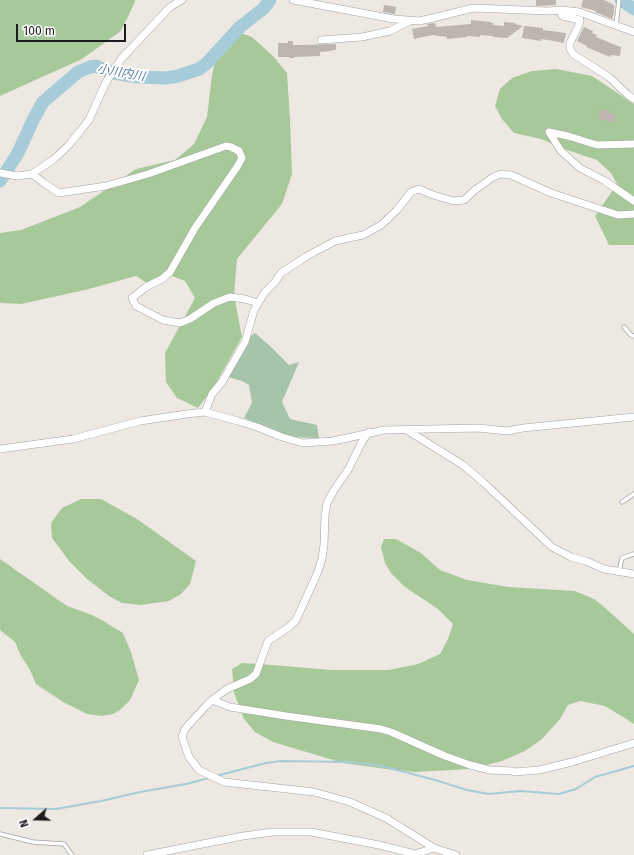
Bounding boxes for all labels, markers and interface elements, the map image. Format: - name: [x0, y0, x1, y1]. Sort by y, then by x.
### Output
- scale bar: [18, 16, 128, 42]
- text: 100 m: [23, 24, 55, 38]
- water label: 小川内川: [96, 62, 146, 84]
- north arrow: [16, 799, 56, 839]
- text: N: [17, 818, 32, 829]

